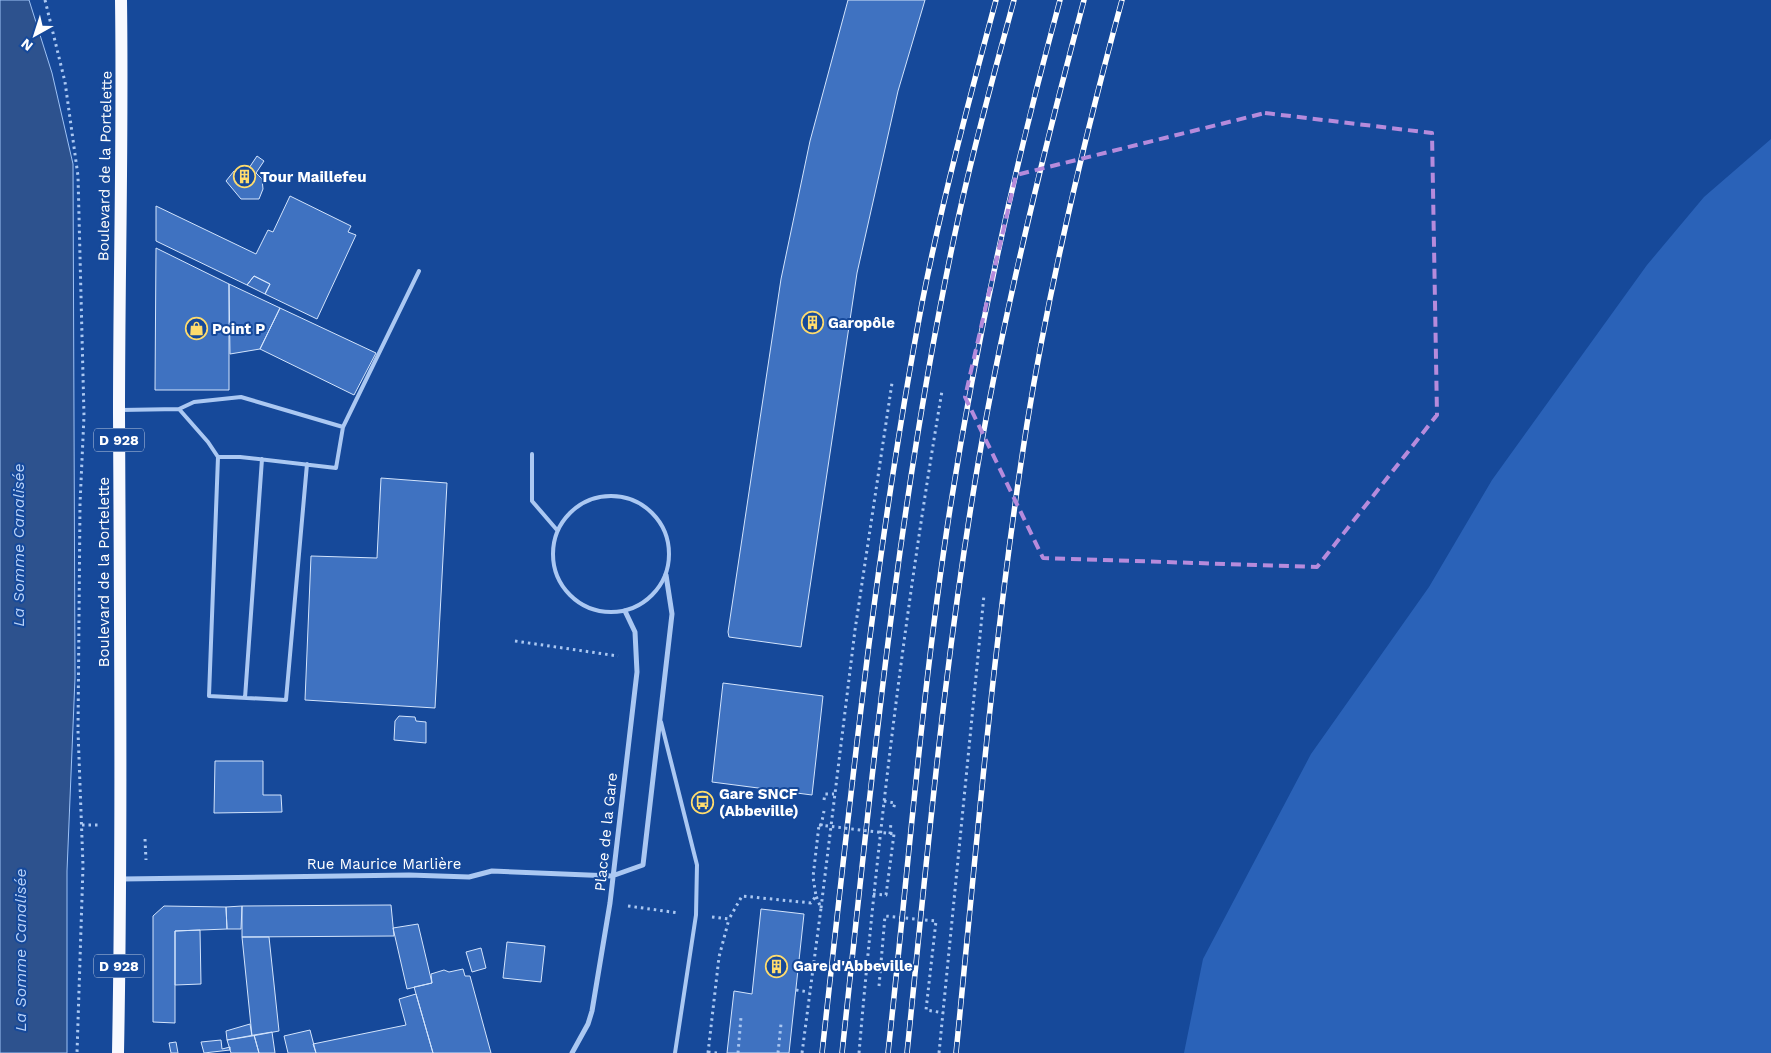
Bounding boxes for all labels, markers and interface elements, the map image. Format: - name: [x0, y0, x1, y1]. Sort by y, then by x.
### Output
- north arrow: [10, 10, 60, 60]
- text: N: [18, 36, 36, 55]
- street label: Boulevard de la Portelette: [94, 71, 116, 261]
- building icon: Tour Maillefeu: [232, 165, 256, 189]
- place label: Tour Maillefeu: [260, 168, 366, 186]
- building icon: Garopôle: [800, 311, 824, 335]
- place label: Garopôle: [828, 314, 895, 332]
- shop icon: Point P: [184, 317, 208, 341]
- place label: Point P: [212, 320, 265, 338]
- road number: D 928: [94, 428, 144, 452]
- water label: La Somme Canalisée: [9, 463, 28, 627]
- street label: Boulevard de la Portelette: [95, 477, 113, 667]
- street label: Place de la Gare: [591, 772, 621, 892]
- place label: Gare SNCF (Abbeville): [719, 785, 799, 820]
- bus stop icon: Gare SNCF (Abbeville): [691, 791, 715, 815]
- street label: Rue Maurice Marlière: [307, 855, 461, 873]
- water label: La Somme Canalisée: [11, 868, 30, 1032]
- road number: D 928: [94, 954, 144, 978]
- building icon: Gare d'Abbeville: [765, 954, 789, 978]
- place label: Gare d'Abbeville: [793, 957, 913, 975]

